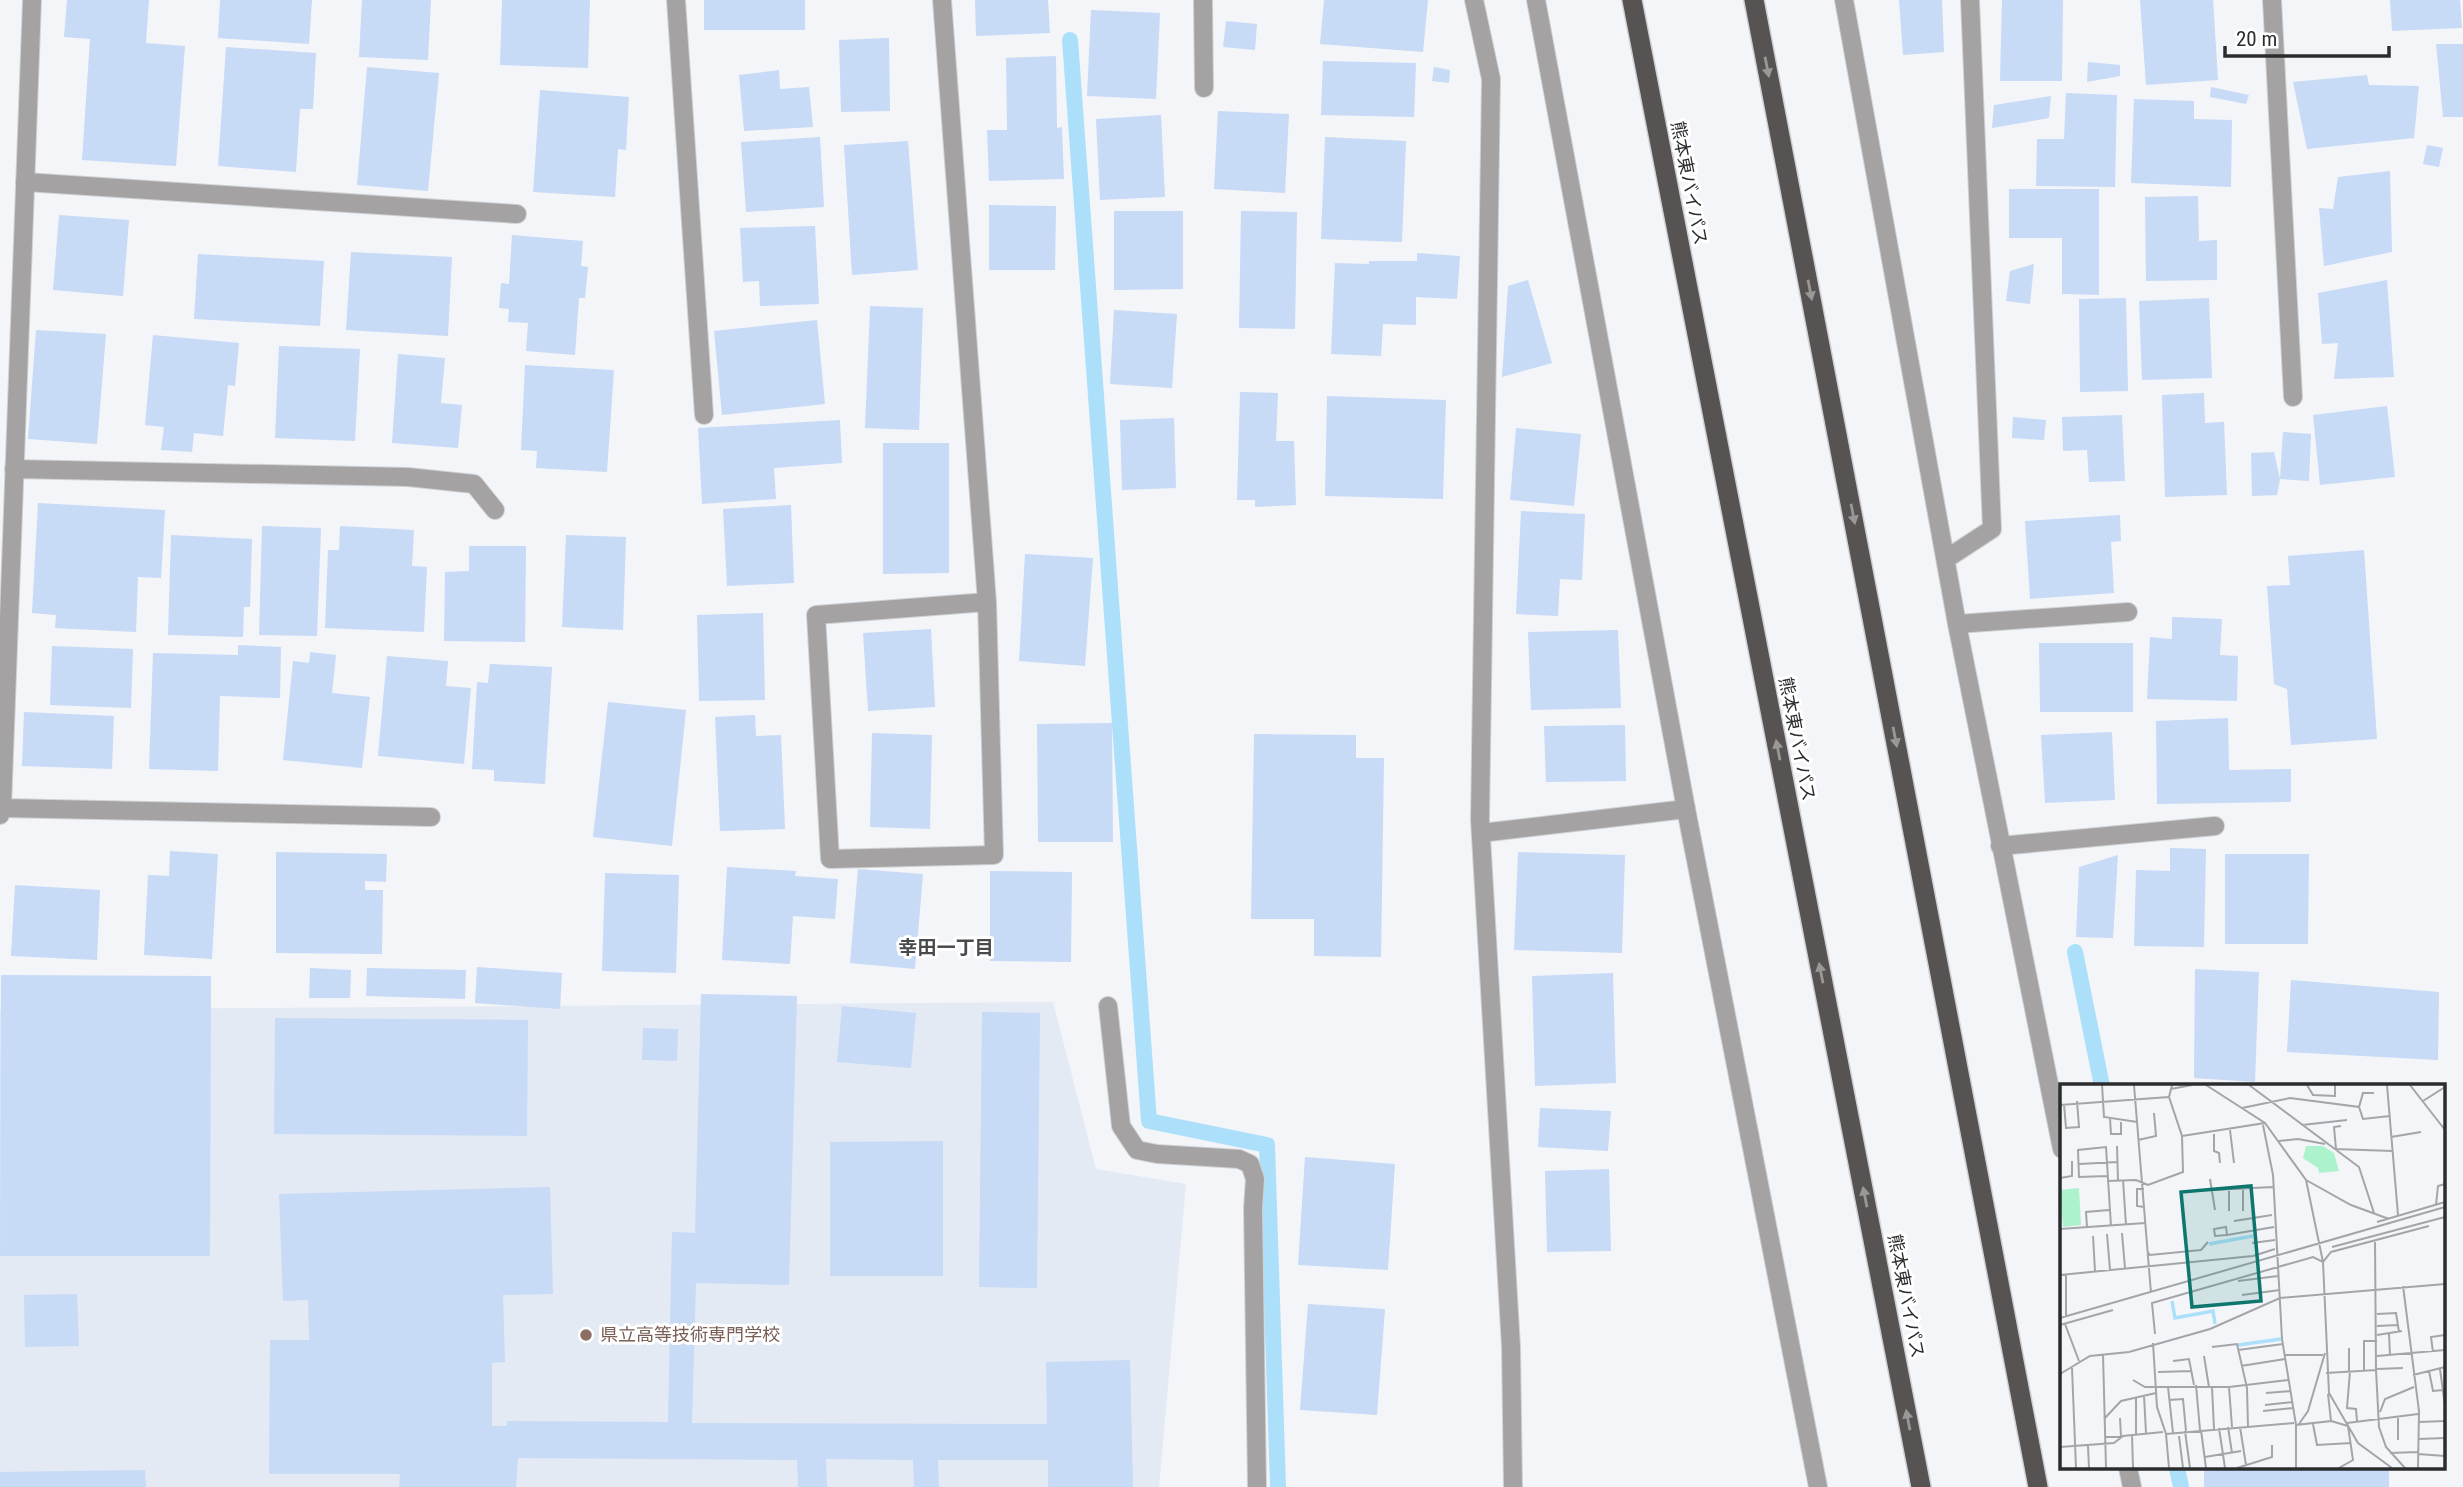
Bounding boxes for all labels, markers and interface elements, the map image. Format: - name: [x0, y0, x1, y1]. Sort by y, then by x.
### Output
- scale bar: [2225, 14, 2390, 58]
- text: 20 m: [2236, 27, 2277, 51]
- one-way arrow: [1762, 56, 1773, 78]
- street label: 熊本東バイパス: [1667, 119, 1712, 247]
- one-way arrow: [1805, 280, 1816, 302]
- one-way arrow: [1847, 503, 1858, 525]
- street label: 熊本東バイパス: [1775, 675, 1820, 803]
- one-way arrow: [1890, 726, 1901, 748]
- one-way arrow: [1772, 739, 1783, 761]
- district label: 幸田一丁目: [898, 936, 994, 959]
- one-way arrow: [1816, 962, 1827, 984]
- inset map: [2060, 1084, 2446, 1470]
- one-way arrow: [1859, 1186, 1870, 1208]
- street label: 熊本東バイパス: [1884, 1232, 1929, 1360]
- place label: 県立高等技術専門学校: [600, 1324, 780, 1345]
- marker: 県立高等技術専門学校: [578, 1327, 594, 1343]
- one-way arrow: [1903, 1409, 1914, 1431]

